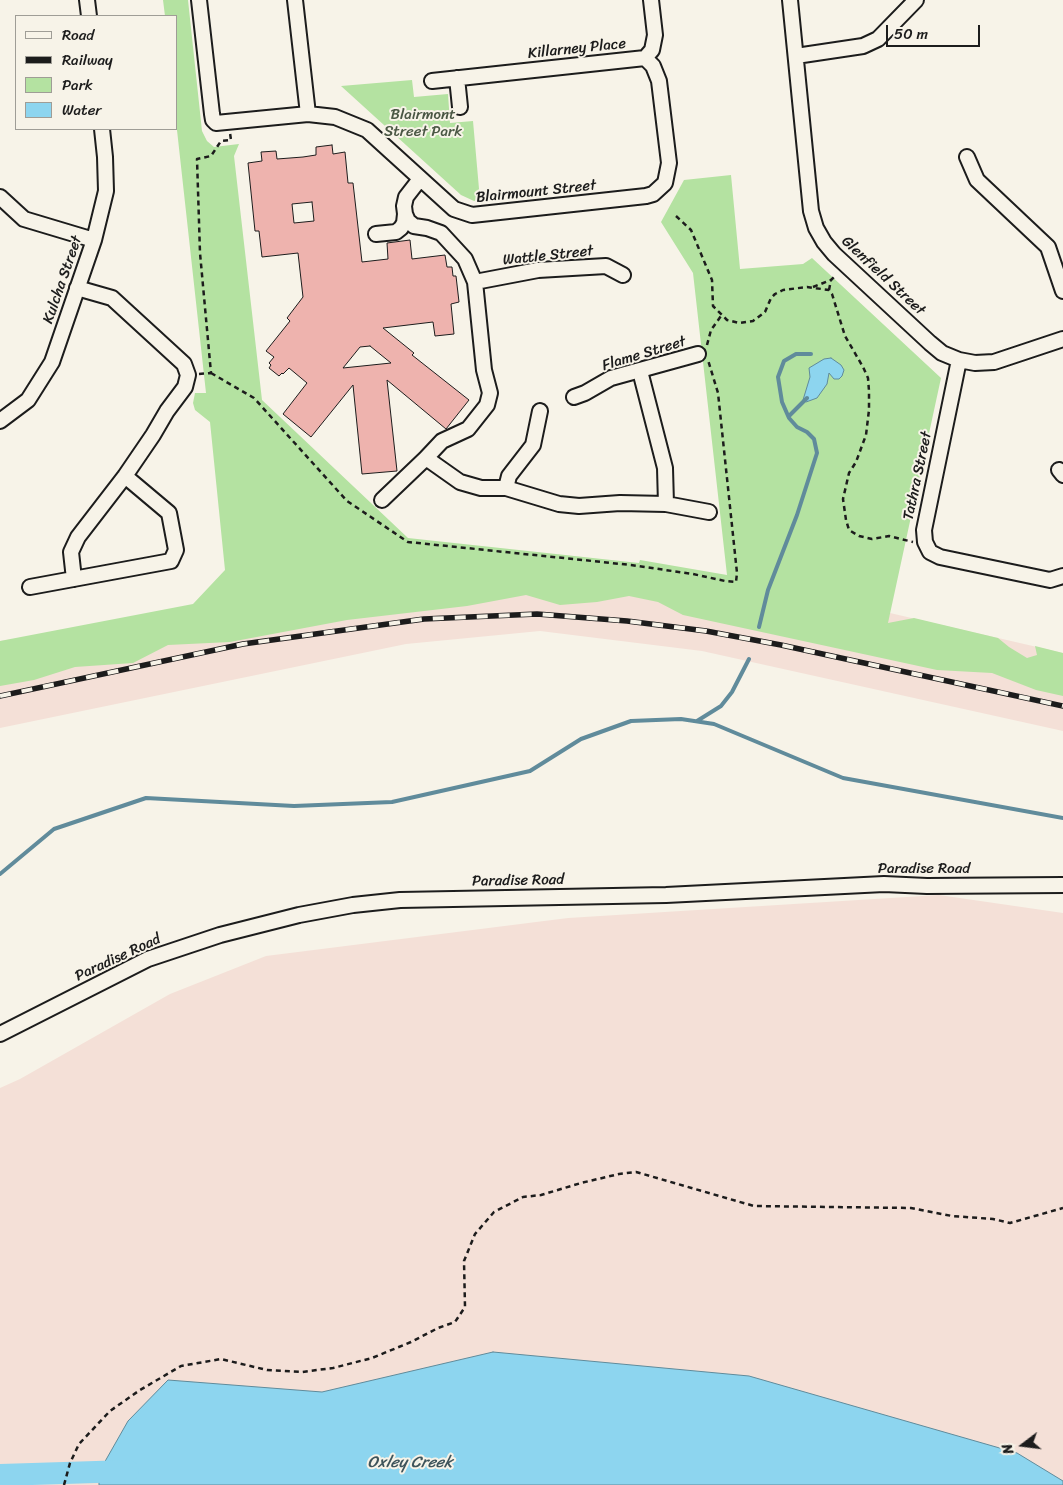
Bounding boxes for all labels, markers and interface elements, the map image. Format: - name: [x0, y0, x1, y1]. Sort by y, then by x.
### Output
- legend: [15, 15, 178, 130]
- scale bar: [888, 15, 982, 47]
- text: 50 m: [894, 21, 928, 47]
- text: Road: [62, 22, 94, 48]
- street label: Killarney Place: [527, 35, 627, 63]
- text: Railway: [62, 47, 113, 73]
- text: Park: [62, 72, 93, 98]
- text: Water: [62, 97, 102, 123]
- park label: Blairmont Street Park: [384, 106, 462, 141]
- street label: Blairmount Street: [475, 177, 597, 207]
- street label: Glenfield Street: [837, 233, 929, 319]
- street label: Kulcha Street: [40, 234, 86, 326]
- street label: Wattle Street: [502, 242, 594, 270]
- street label: Flame Street: [600, 333, 688, 375]
- street label: Tathra Street: [900, 430, 936, 522]
- street label: Paradise Road: [878, 860, 970, 878]
- street label: Paradise Road: [472, 871, 564, 891]
- street label: Paradise Road: [72, 930, 164, 986]
- north arrow: [998, 1420, 1048, 1470]
- text: N: [995, 1441, 1021, 1457]
- water label: Oxley Creek: [367, 1453, 453, 1473]

